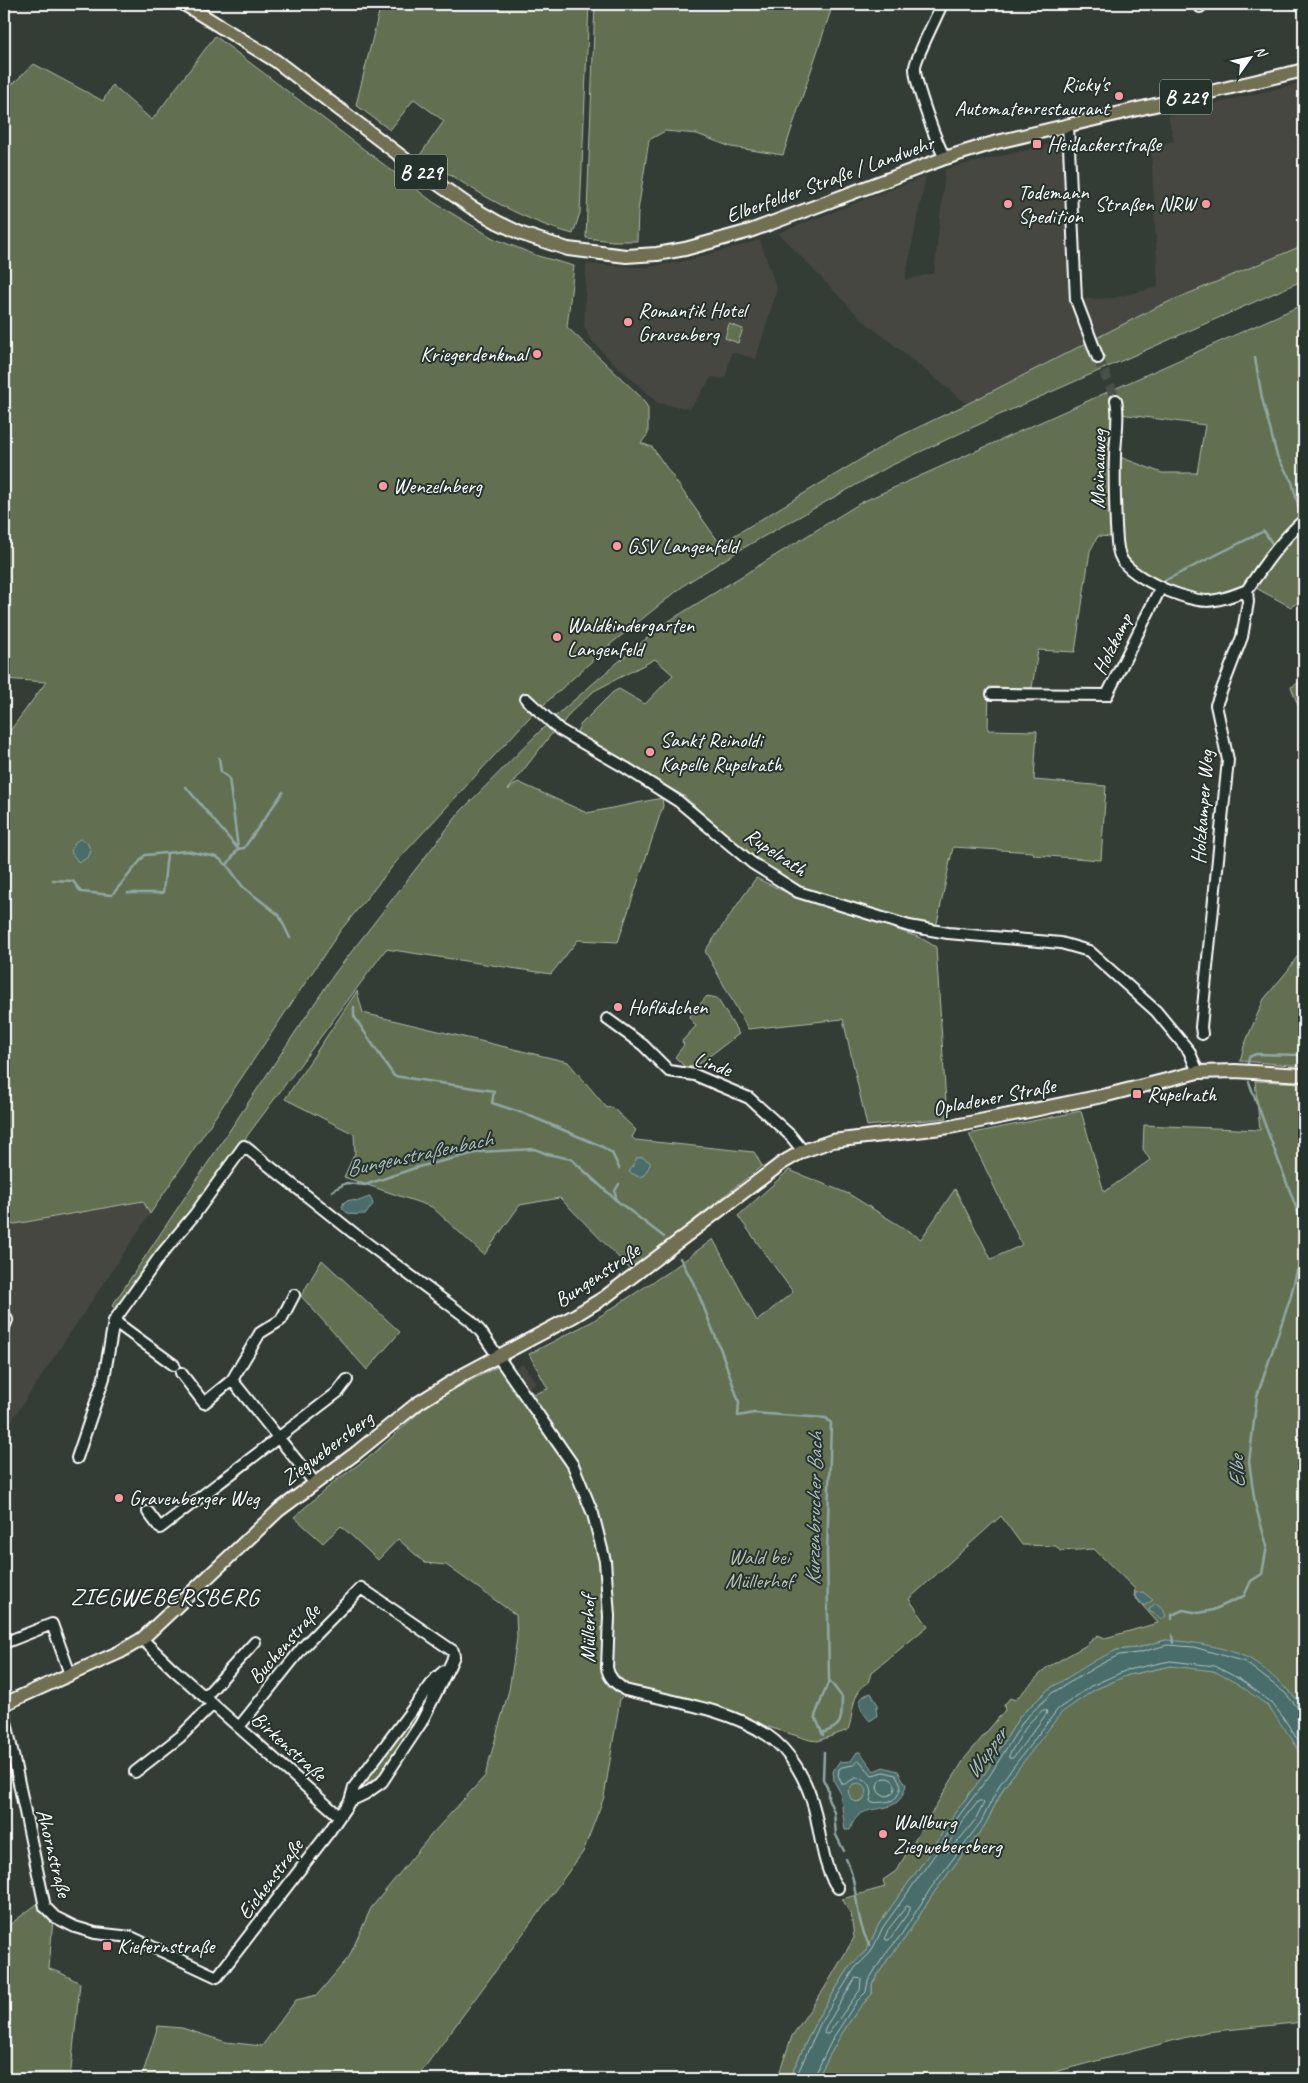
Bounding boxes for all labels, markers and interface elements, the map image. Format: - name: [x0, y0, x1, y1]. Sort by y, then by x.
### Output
- north arrow: [1226, 32, 1276, 82]
- text: N: [1251, 43, 1271, 61]
- place label: Ricky's Automatenrestaurant: [955, 71, 1111, 121]
- road number: B 229: [1160, 80, 1212, 114]
- marker: Ricky's Automatenrestaurant: [1113, 90, 1125, 102]
- street label: Elberfelder Straße / Landwehr: [722, 129, 939, 229]
- place label: Heidackerstraße: [1047, 131, 1163, 157]
- marker: Heidackerstraße: [1031, 138, 1043, 150]
- road number: B 229: [395, 154, 447, 190]
- place label: Todemann Spedition: [1018, 179, 1089, 229]
- place label: Straßen NRW: [1095, 191, 1199, 217]
- marker: Todemann Spedition: [1002, 198, 1014, 210]
- marker: Straßen NRW: [1200, 198, 1212, 210]
- place label: Romantik Hotel Gravenberg: [638, 297, 750, 347]
- marker: Romantik Hotel Gravenberg: [622, 316, 634, 328]
- place label: Kriegerdenkmal: [420, 341, 530, 367]
- marker: Kriegerdenkmal: [531, 348, 543, 360]
- street label: Mainauweg: [1084, 428, 1112, 509]
- place label: Wenzelnberg: [393, 473, 484, 499]
- marker: Wenzelnberg: [377, 480, 389, 492]
- place label: GSV Langenfeld: [627, 533, 741, 559]
- marker: GSV Langenfeld: [611, 540, 623, 552]
- street label: Holzkamp: [1086, 608, 1138, 679]
- place label: Waldkindergarten Langenfeld: [567, 612, 695, 662]
- marker: Waldkindergarten Langenfeld: [551, 631, 563, 643]
- place label: Sankt Reinoldi Kapelle Rupelrath: [660, 727, 783, 777]
- marker: Sankt Reinoldi Kapelle Rupelrath: [644, 746, 656, 758]
- street label: Holzkamper Weg: [1185, 748, 1219, 865]
- street label: Rupelrath: [740, 822, 813, 883]
- place label: Hoflädchen: [628, 994, 708, 1020]
- marker: Hoflädchen: [612, 1001, 624, 1013]
- street label: Linde: [691, 1046, 736, 1083]
- street label: Opladener Straße: [931, 1072, 1060, 1122]
- place label: Rupelrath: [1147, 1081, 1218, 1107]
- marker: Rupelrath: [1131, 1088, 1143, 1100]
- water label: Bungenstraßenbach: [343, 1124, 496, 1183]
- street label: Bungenstraße: [549, 1236, 646, 1313]
- street label: Ziegwebersberg: [276, 1404, 379, 1491]
- water label: Kurzenbrucher Bach: [799, 1431, 829, 1586]
- water label: Elbe: [1222, 1451, 1252, 1489]
- place label: Gravenberger Weg: [129, 1485, 260, 1511]
- marker: Gravenberger Weg: [113, 1492, 125, 1504]
- park label: Wald bei Müllerhof: [725, 1544, 797, 1594]
- district label: ZIEGWEBERSBERG: [70, 1582, 261, 1612]
- street label: Müllerhof: [575, 1591, 601, 1663]
- street label: Buchenstraße: [242, 1597, 327, 1689]
- street label: Birkenstraße: [246, 1706, 334, 1788]
- water label: Wupper: [958, 1719, 1016, 1784]
- street label: Ahornstraße: [30, 1806, 78, 1902]
- place label: Wallburg Ziegwebersberg: [893, 1809, 1003, 1859]
- marker: Wallburg Ziegwebersberg: [877, 1828, 889, 1840]
- street label: Eichenstraße: [231, 1832, 310, 1924]
- place label: Kiefernstraße: [117, 1933, 217, 1959]
- marker: Kiefernstraße: [101, 1940, 113, 1952]

